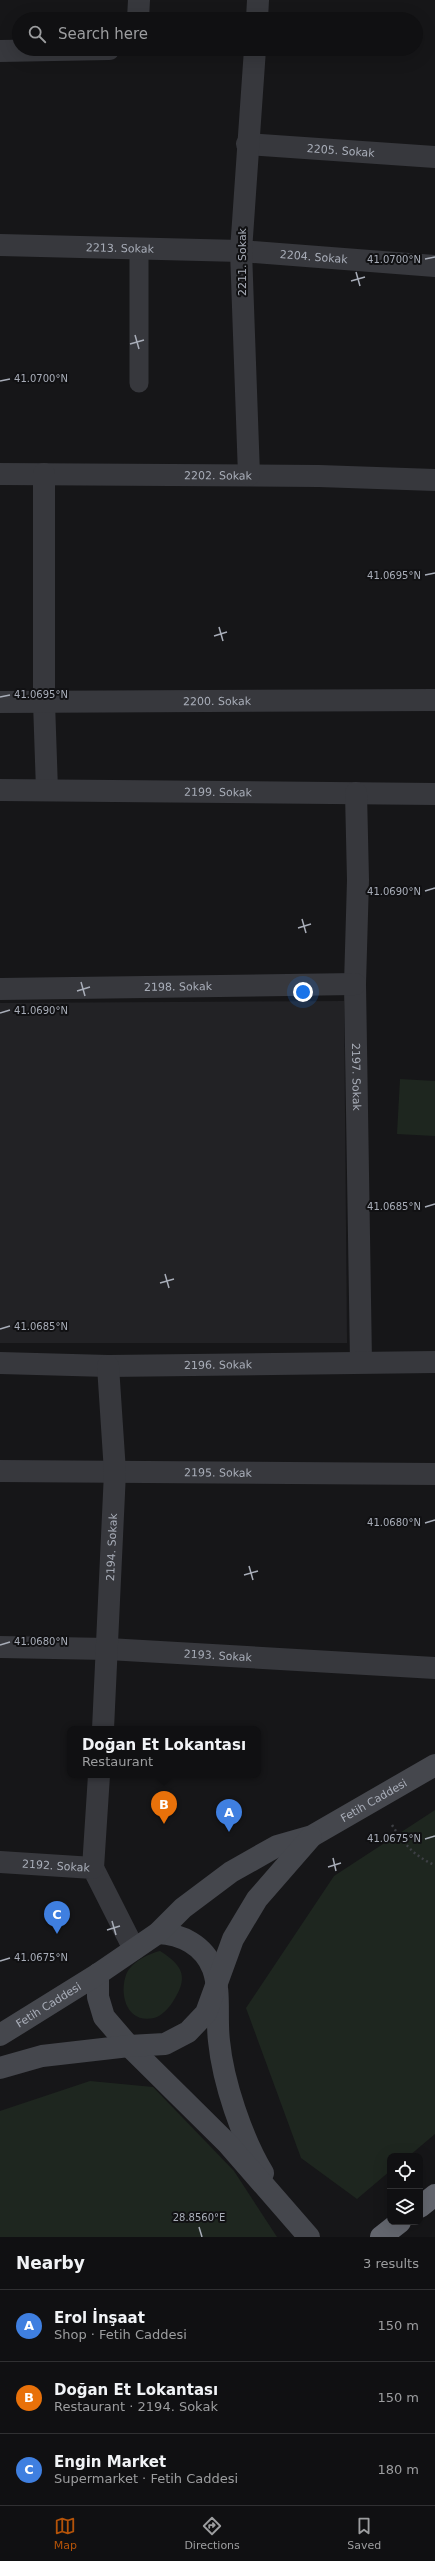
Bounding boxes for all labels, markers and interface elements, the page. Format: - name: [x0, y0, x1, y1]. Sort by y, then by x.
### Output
- search box: [12, 12, 423, 56]
- icon: search: [26, 23, 48, 45]
- text: Search here: [58, 25, 148, 43]
- street label: 2205. Sokak: [306, 142, 376, 159]
- street label: 2211. Sokak: [236, 227, 249, 296]
- street label: 2213. Sokak: [86, 241, 155, 255]
- street label: 2204. Sokak: [279, 248, 349, 266]
- text: 41.0700°N: [367, 254, 421, 265]
- text: 41.0700°N: [14, 373, 68, 384]
- street label: 2202. Sokak: [184, 469, 253, 482]
- text: 41.0695°N: [367, 570, 421, 581]
- text: 41.0695°N: [14, 689, 68, 700]
- street label: 2200. Sokak: [183, 694, 252, 708]
- street label: 2199. Sokak: [184, 785, 253, 799]
- text: 41.0690°N: [367, 886, 421, 897]
- street label: 2198. Sokak: [144, 980, 213, 993]
- your location: [293, 982, 313, 1002]
- text: 41.0690°N: [14, 1005, 68, 1016]
- street label: 2197. Sokak: [349, 1043, 364, 1112]
- text: 41.0685°N: [367, 1201, 421, 1212]
- text: 41.0685°N: [14, 1321, 68, 1332]
- street label: 2196. Sokak: [184, 1358, 253, 1372]
- street label: 2195. Sokak: [184, 1466, 253, 1479]
- street label: 2194. Sokak: [103, 1512, 120, 1581]
- text: 41.0680°N: [367, 1517, 421, 1528]
- text: 41.0680°N: [14, 1636, 68, 1647]
- street label: 2193. Sokak: [183, 1647, 253, 1664]
- popup: [67, 1726, 261, 1778]
- text: Doğan Et Lokantası: [82, 1736, 246, 1754]
- text: Restaurant: [82, 1754, 153, 1769]
- street label: Fetih Caddesi: [338, 1776, 409, 1825]
- pin: B: [151, 1791, 177, 1824]
- pin: A: [216, 1799, 242, 1832]
- text: 41.0675°N: [367, 1833, 421, 1844]
- street label: 2192. Sokak: [22, 1857, 91, 1874]
- pin: C: [44, 1901, 70, 1934]
- text: 41.0675°N: [14, 1952, 68, 1963]
- street label: Fetih Caddesi: [13, 1980, 83, 2030]
- map controls: [387, 2153, 423, 2225]
- button: locate: [387, 2153, 423, 2189]
- button: layers: [387, 2189, 423, 2225]
- text: 28.8560°E: [173, 2212, 225, 2223]
- text: Nearby: [16, 2253, 85, 2273]
- text: 3 results: [363, 2256, 419, 2271]
- text: Erol İnşaat: [54, 2309, 145, 2327]
- text: A: [24, 2318, 34, 2333]
- text: 150 m: [377, 2318, 419, 2333]
- text: Shop · Fetih Caddesi: [54, 2327, 187, 2342]
- text: Doğan Et Lokantası: [54, 2381, 218, 2399]
- text: B: [24, 2390, 34, 2405]
- text: 150 m: [377, 2390, 419, 2405]
- text: Restaurant · 2194. Sokak: [54, 2399, 218, 2414]
- text: Engin Market: [54, 2453, 166, 2471]
- text: C: [24, 2462, 34, 2477]
- text: 180 m: [377, 2462, 419, 2477]
- text: Supermarket · Fetih Caddesi: [54, 2471, 238, 2486]
- tab: Map: [54, 2515, 77, 2552]
- tab: Directions: [184, 2515, 240, 2552]
- tab: Saved: [347, 2515, 381, 2552]

